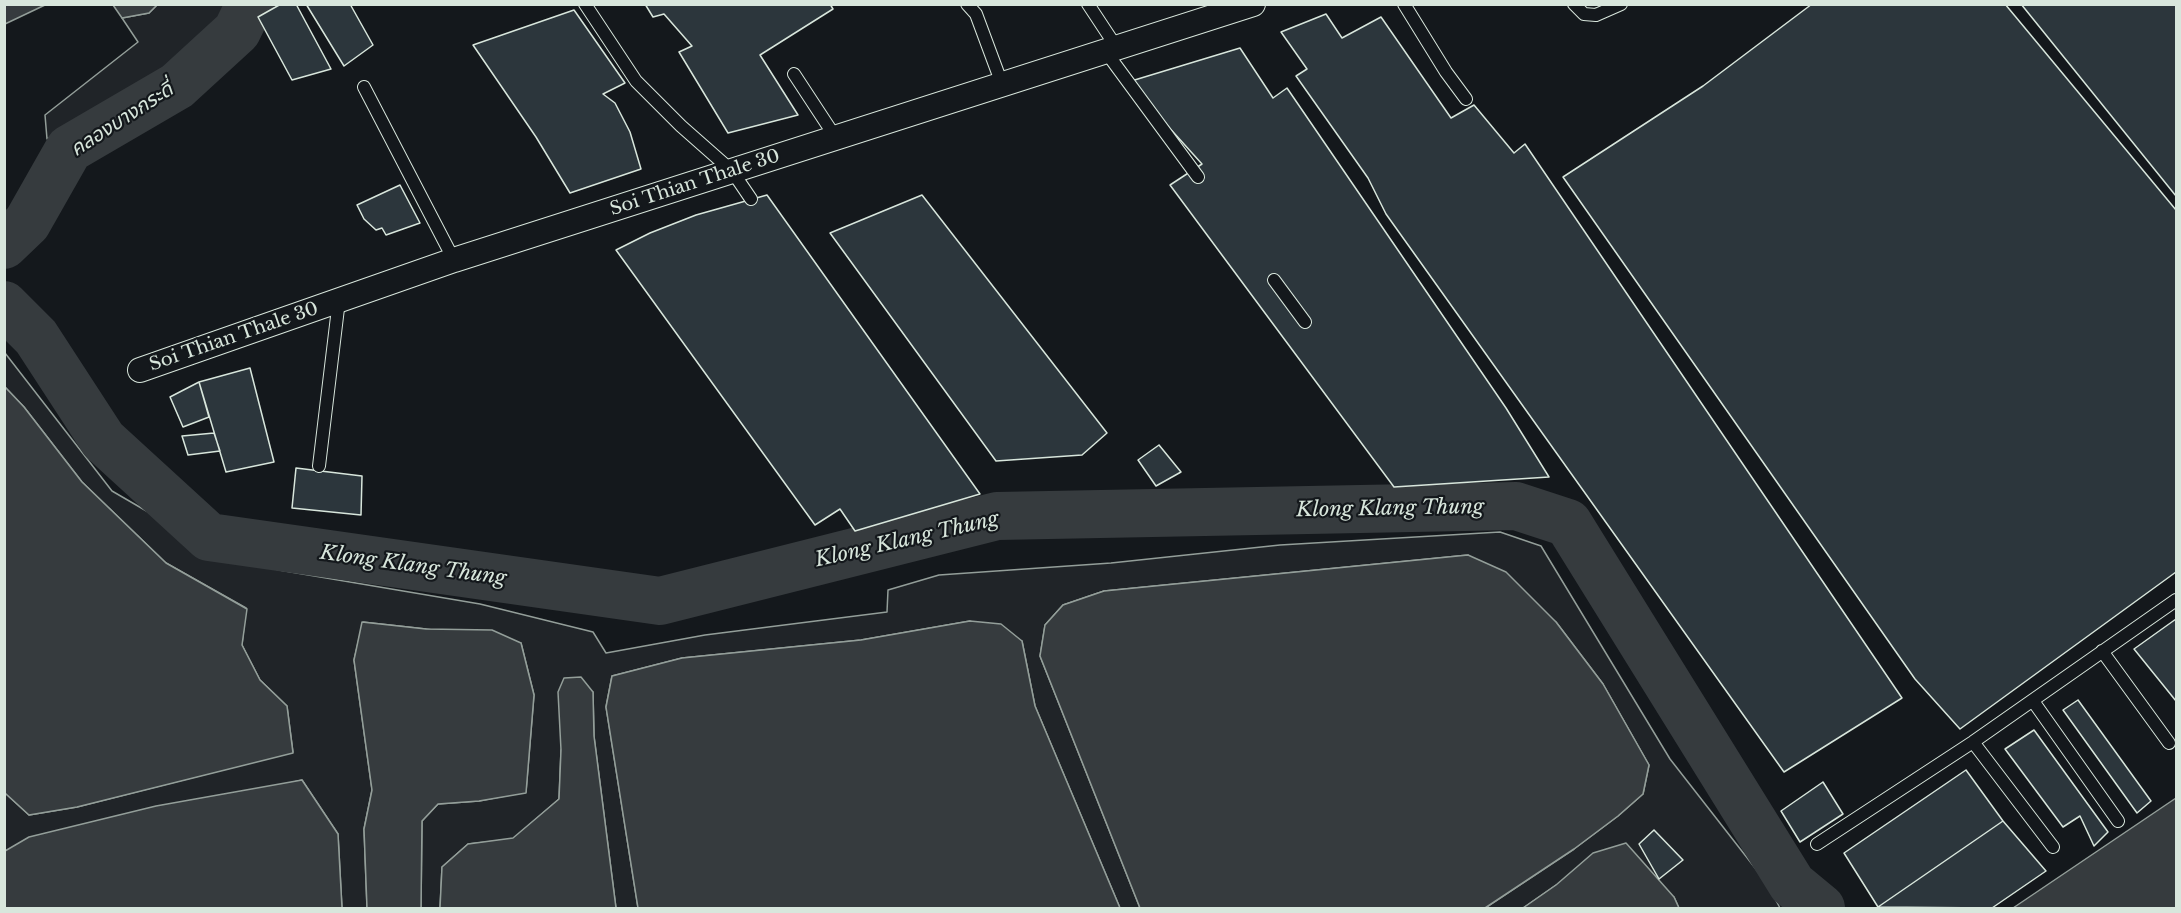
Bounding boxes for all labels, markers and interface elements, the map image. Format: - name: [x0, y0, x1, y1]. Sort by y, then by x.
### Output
- water label: คลองบางกระดี่: [66, 78, 178, 162]
- street label: Soi Thian Thale 30: [607, 145, 783, 221]
- street label: Soi Thian Thale 30: [147, 298, 321, 376]
- water label: Klong Klang Thung: [1296, 495, 1484, 523]
- water label: Klong Klang Thung: [813, 507, 1001, 573]
- water label: Klong Klang Thung: [318, 541, 508, 591]

